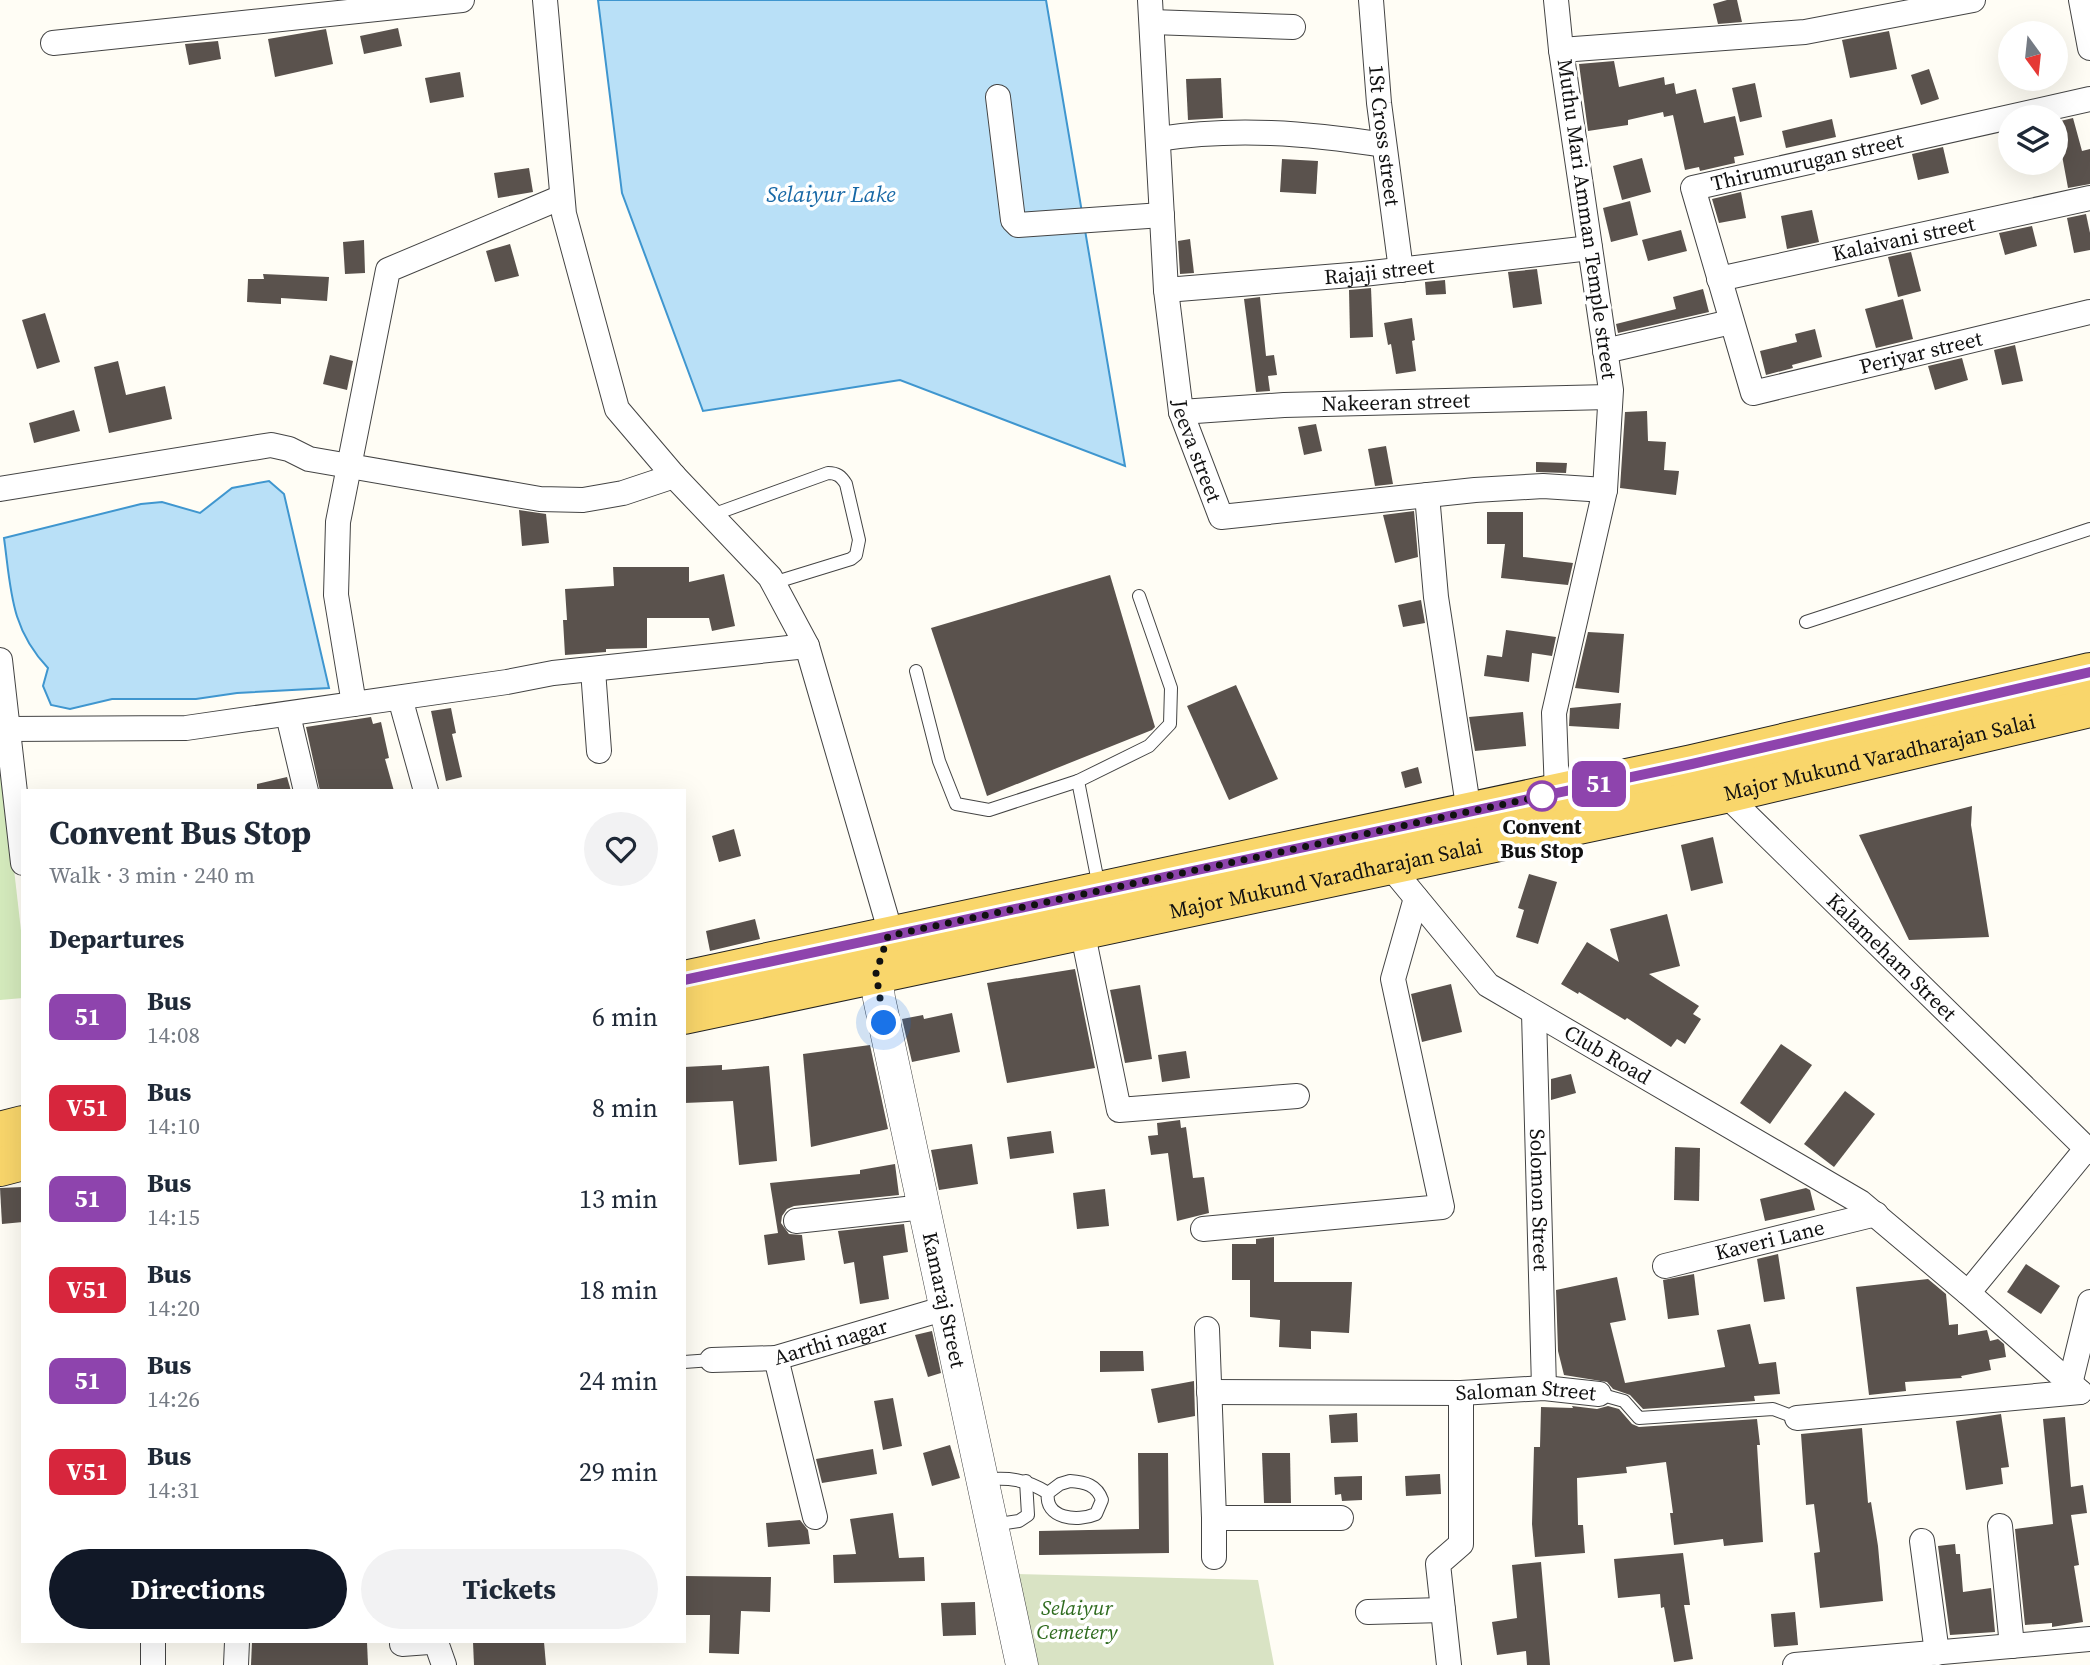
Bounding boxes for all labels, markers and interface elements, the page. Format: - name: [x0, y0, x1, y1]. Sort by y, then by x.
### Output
- north arrow: [1998, 21, 2068, 91]
- map controls: [1998, 21, 2068, 175]
- street label: Muthu Mari Amman Temple street: [1551, 57, 1624, 381]
- street label: 1St Cross street: [1362, 63, 1407, 208]
- button: layers: [1998, 105, 2068, 175]
- street label: Thirumurugan street: [1708, 125, 1906, 198]
- water label: Selaiyur Lake: [766, 178, 896, 210]
- street label: Kalaivani street: [1830, 209, 1978, 268]
- street label: Rajaji street: [1323, 251, 1436, 291]
- street label: Periyar street: [1856, 323, 1985, 381]
- street label: Nakeeran street: [1321, 385, 1470, 418]
- street label: Jeeva street: [1166, 397, 1229, 506]
- street label: Major Mukund Varadharajan Salai: [1721, 706, 2038, 808]
- line badge: 51: [1568, 761, 1630, 807]
- text: 51: [1586, 767, 1612, 800]
- marker: Convent Bus Stop: [1527, 781, 1557, 811]
- text: Convent Bus Stop: [49, 810, 311, 855]
- button: heart: [584, 812, 658, 886]
- place label: Convent Bus Stop: [1500, 812, 1584, 865]
- street label: Major Mukund Varadharajan Salai: [1166, 831, 1485, 926]
- text: Walk · 3 min · 240 m: [49, 859, 255, 891]
- street label: Kalameham Street: [1820, 886, 1963, 1028]
- text: Departures: [49, 921, 184, 957]
- text: Bus: [147, 983, 191, 1019]
- text: 6 min: [592, 999, 658, 1035]
- text: 51: [74, 1000, 101, 1033]
- your location: [866, 1005, 901, 1040]
- street label: Club Road: [1559, 1018, 1657, 1091]
- text: 14:08: [147, 1019, 200, 1051]
- text: Bus: [147, 1074, 191, 1110]
- text: 8 min: [592, 1090, 658, 1126]
- text: V51: [67, 1091, 108, 1124]
- text: 14:10: [147, 1110, 200, 1142]
- street label: Solomon Street: [1523, 1128, 1556, 1272]
- text: Bus: [147, 1165, 191, 1201]
- text: 13 min: [579, 1181, 658, 1217]
- text: 51: [74, 1182, 101, 1215]
- text: 14:15: [147, 1201, 200, 1233]
- street label: Kaveri Lane: [1712, 1212, 1827, 1267]
- street label: Kamaraj Street: [916, 1229, 973, 1371]
- text: Bus: [147, 1256, 191, 1292]
- text: 18 min: [579, 1272, 658, 1308]
- text: V51: [67, 1273, 108, 1306]
- text: 14:20: [147, 1292, 200, 1324]
- street label: Aarthi nagar: [770, 1311, 891, 1372]
- text: Bus: [147, 1347, 191, 1383]
- text: 24 min: [579, 1363, 658, 1399]
- text: 51: [74, 1364, 101, 1397]
- street label: Saloman Street: [1455, 1373, 1598, 1408]
- text: 14:26: [147, 1383, 200, 1415]
- text: Bus: [147, 1438, 191, 1474]
- text: 29 min: [579, 1454, 658, 1490]
- text: V51: [67, 1455, 108, 1488]
- text: 14:31: [147, 1474, 200, 1506]
- button: Directions: [49, 1549, 347, 1629]
- button: Tickets: [361, 1549, 658, 1629]
- park label: Selaiyur Cemetery: [1037, 1593, 1118, 1646]

